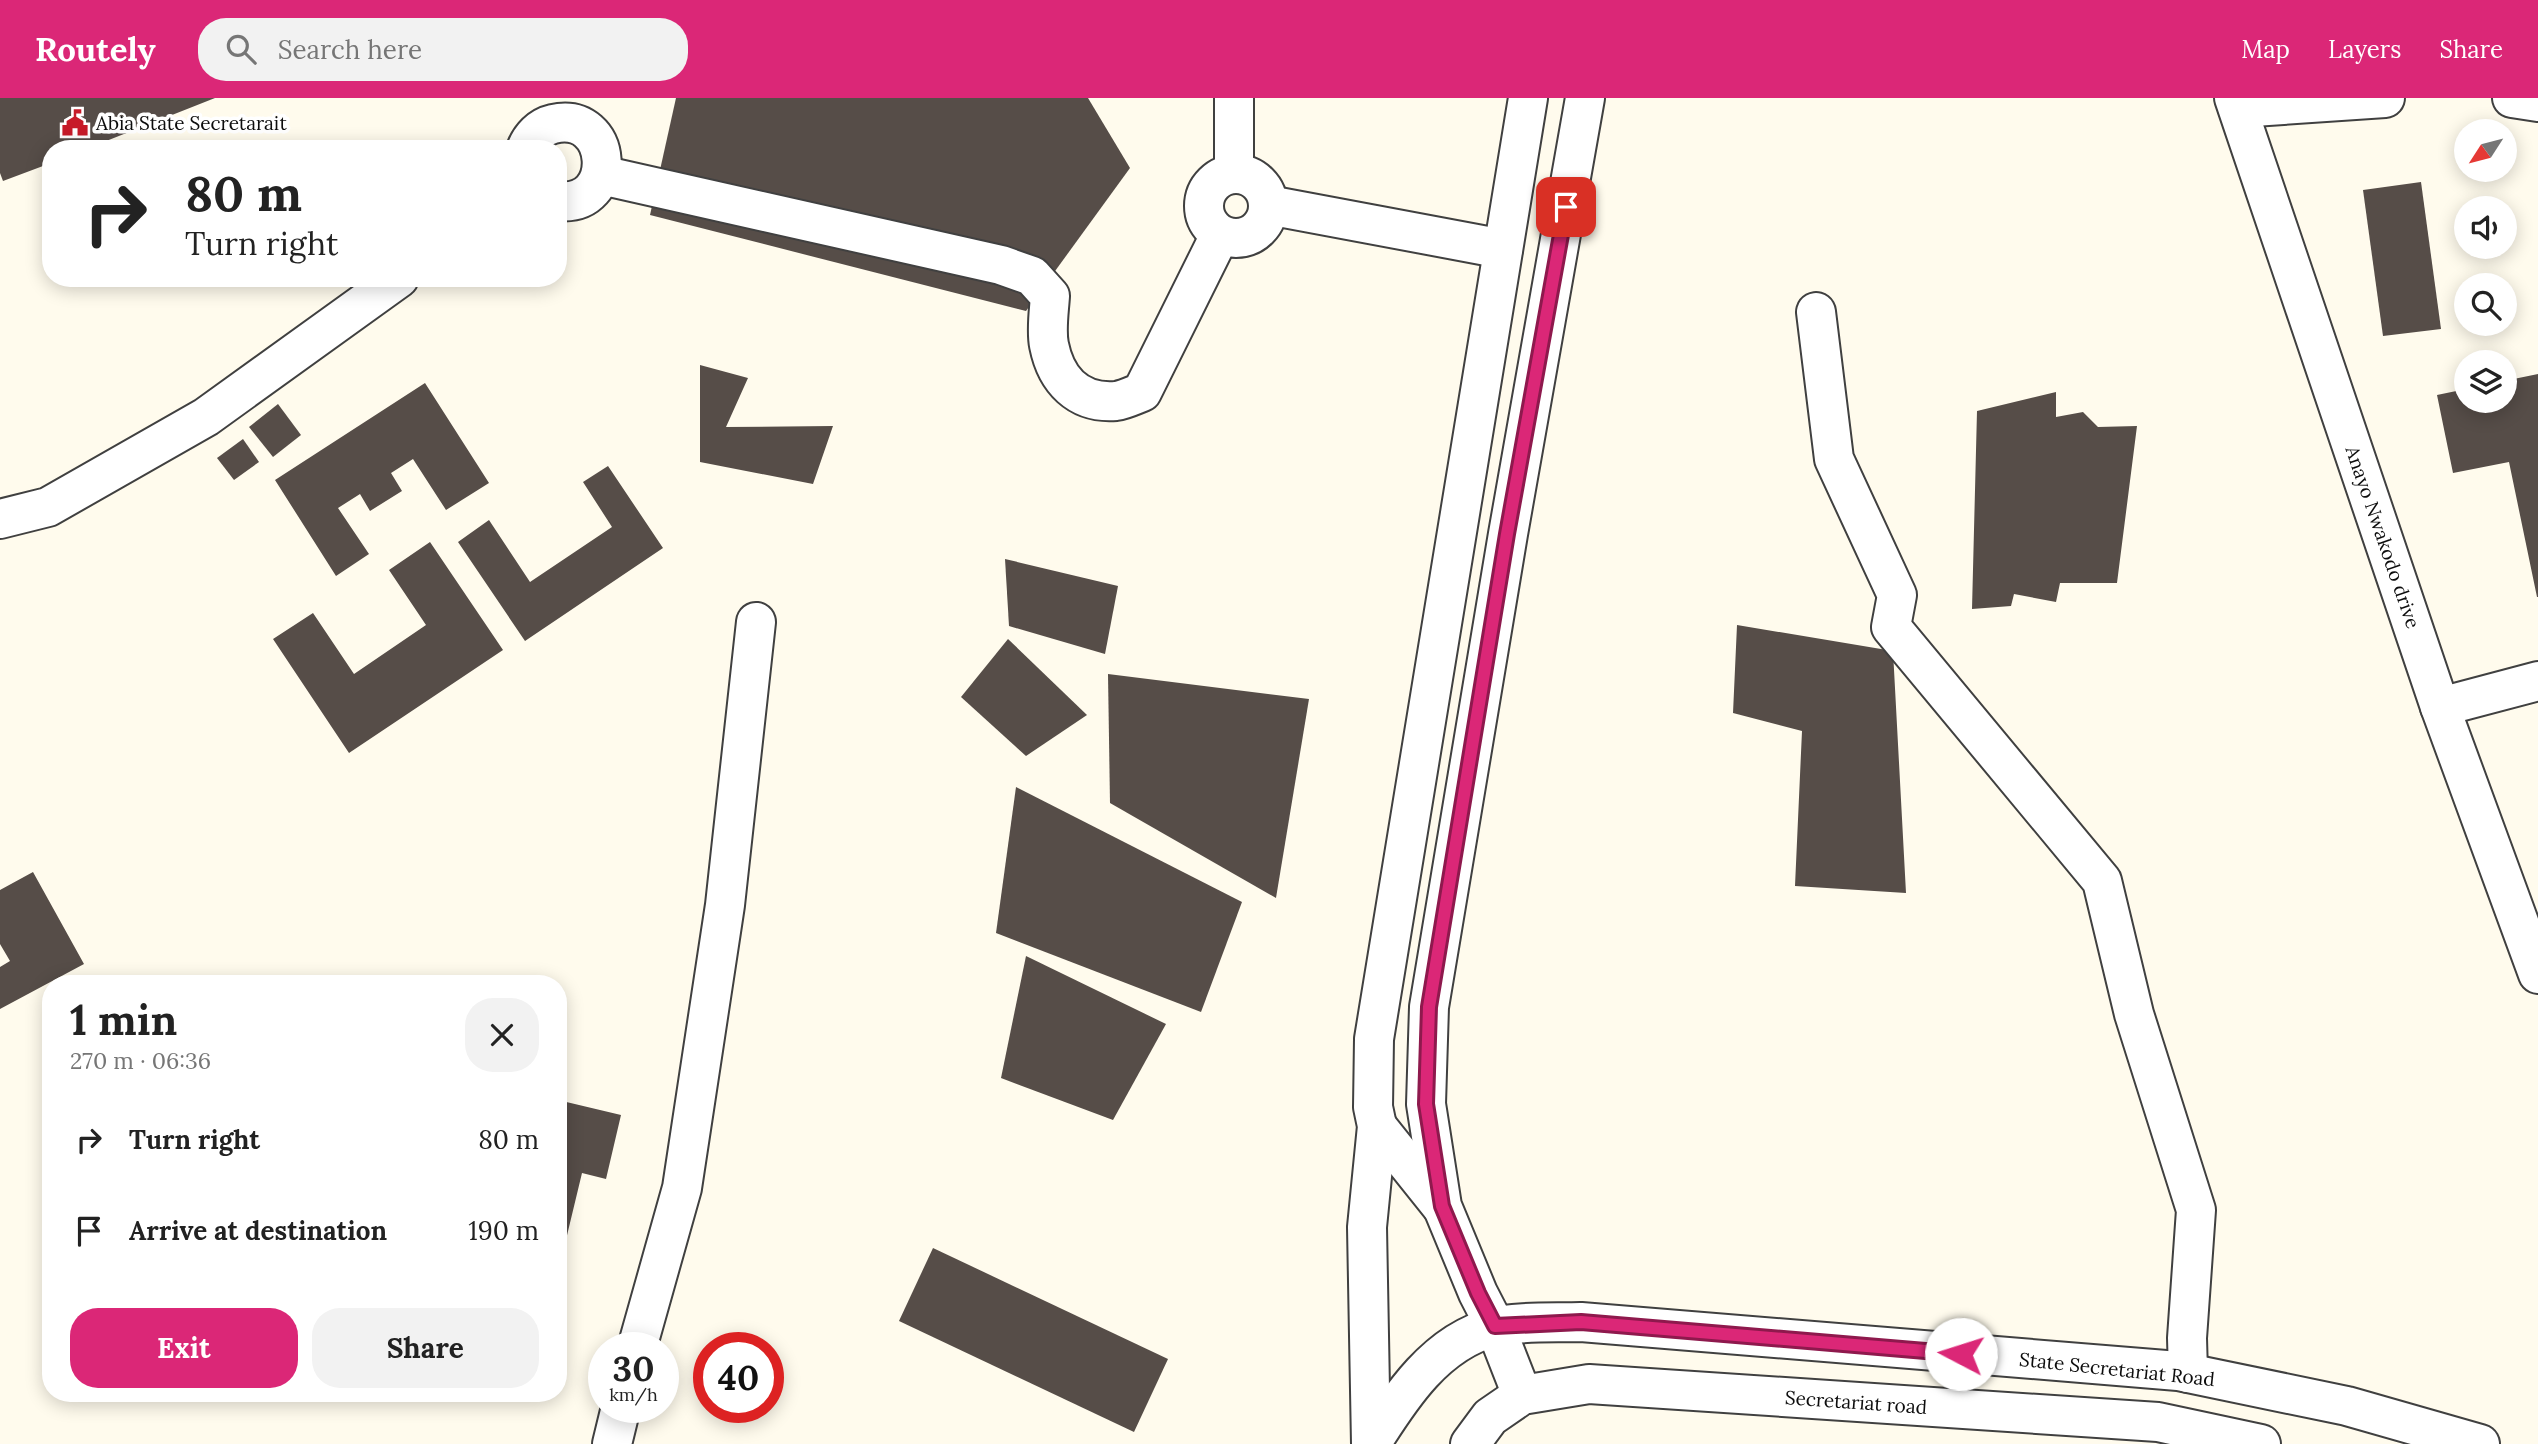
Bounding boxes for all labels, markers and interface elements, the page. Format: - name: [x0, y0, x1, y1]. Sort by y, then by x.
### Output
- search box: [198, 18, 688, 81]
- text: Routely: [35, 28, 156, 70]
- icon: search: [222, 30, 260, 68]
- text: Search here: [278, 33, 422, 66]
- text: Map: [2241, 34, 2290, 65]
- text: Layers: [2328, 34, 2401, 65]
- text: Share: [2439, 34, 2503, 65]
- public building icon: Abia State Secretarait: [60, 108, 90, 138]
- place label: Abia State Secretarait: [95, 111, 288, 135]
- north arrow: [2454, 119, 2516, 182]
- map controls: [2454, 119, 2517, 413]
- text: 80 m: [185, 162, 302, 224]
- icon: right: [70, 168, 161, 259]
- pin: [1536, 177, 1596, 237]
- icon: arrive: [1547, 188, 1585, 226]
- button: sound: [2454, 196, 2517, 259]
- text: Turn right: [185, 223, 338, 264]
- button: search: [2454, 273, 2517, 336]
- button: layers: [2454, 350, 2517, 413]
- street label: Anayo Nwakodo drive: [2340, 442, 2426, 631]
- text: 1 min: [70, 993, 177, 1047]
- button: close: [465, 998, 539, 1072]
- text: 270 m · 06:36: [70, 1046, 211, 1075]
- icon: right: [70, 1121, 108, 1159]
- text: Turn right: [129, 1123, 260, 1156]
- text: 80 m: [478, 1123, 539, 1156]
- icon: arrive: [70, 1212, 108, 1250]
- text: Arrive at destination: [129, 1214, 387, 1247]
- text: 190 m: [468, 1214, 539, 1247]
- button: Exit: [70, 1308, 298, 1388]
- button: Share: [312, 1308, 539, 1388]
- position arrow: [1924, 1317, 1998, 1391]
- speed limit sign: 40: [693, 1332, 784, 1423]
- text: 30: [613, 1346, 654, 1391]
- street label: State Secretariat Road: [2018, 1347, 2216, 1391]
- text: km/h: [609, 1383, 658, 1406]
- street label: Secretariat road: [1784, 1385, 1928, 1419]

